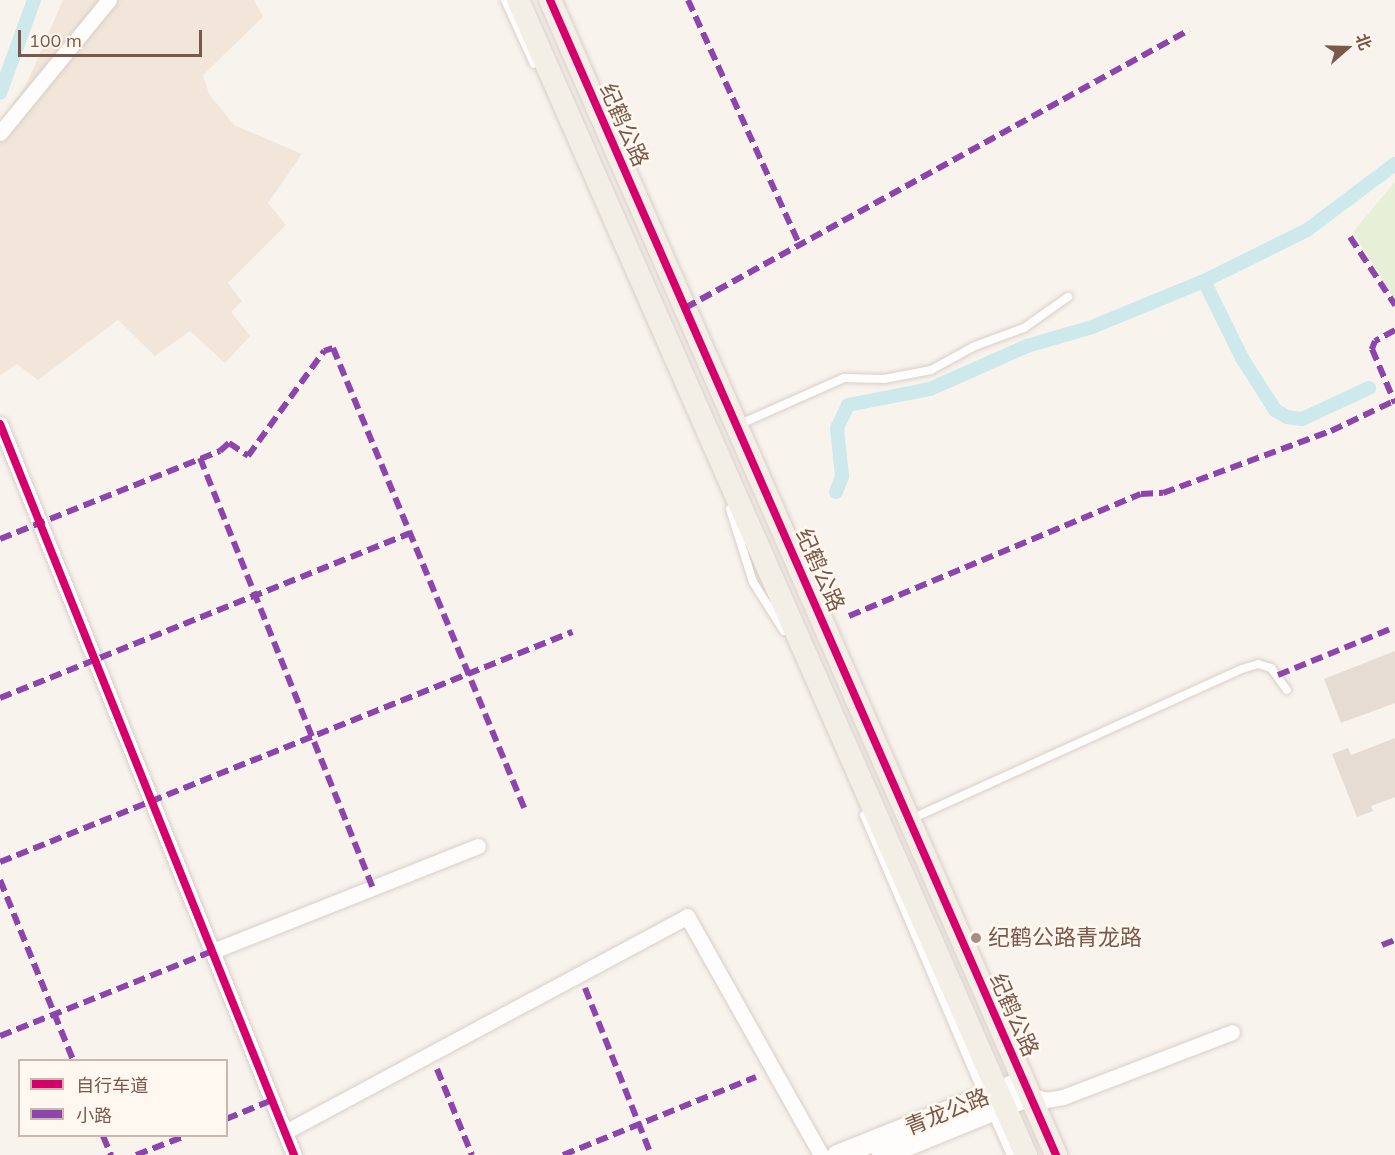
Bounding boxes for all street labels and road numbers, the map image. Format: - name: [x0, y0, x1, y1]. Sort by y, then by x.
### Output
- street label: 纪鹤公路: [594, 79, 654, 171]
- street label: 纪鹤公路: [790, 524, 850, 616]
- street label: 纪鹤公路: [984, 969, 1044, 1061]
- street label: 青龙公路: [901, 1083, 993, 1141]

